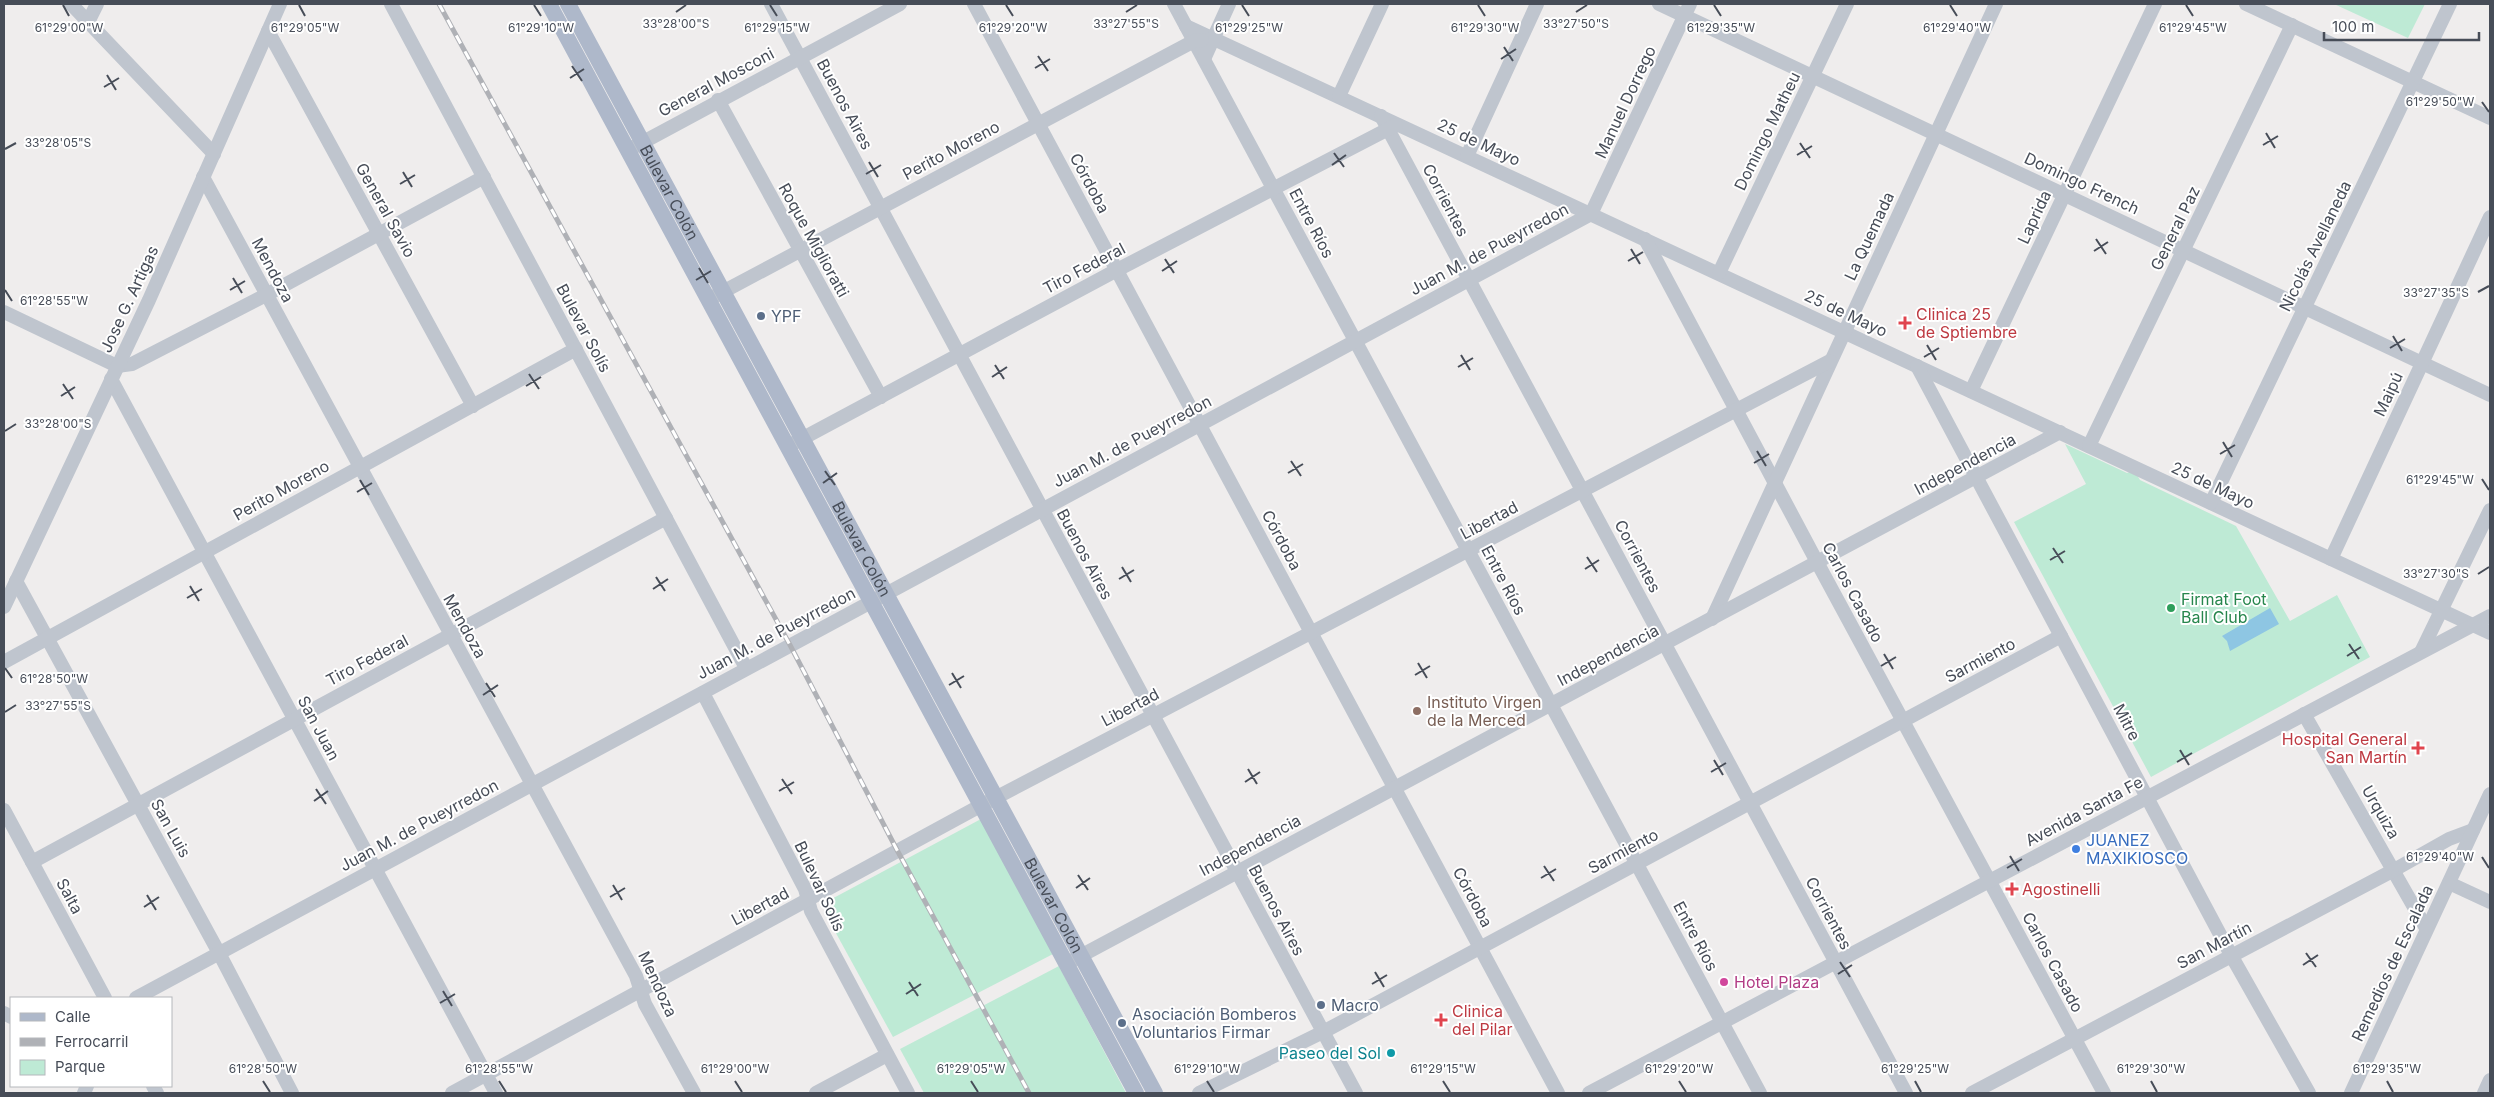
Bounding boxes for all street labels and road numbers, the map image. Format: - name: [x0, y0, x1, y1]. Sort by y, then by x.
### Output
- street label: General Mosconi: [655, 43, 777, 121]
- street label: Manuel Dorrego: [1590, 43, 1660, 161]
- street label: Buenos Aires: [813, 55, 877, 153]
- street label: Domingo Matheu: [1730, 69, 1804, 193]
- street label: 25 de Mayo: [1434, 114, 1524, 170]
- street label: Perito Moreno: [899, 116, 1003, 184]
- street label: Bulevar Colón: [636, 141, 703, 244]
- street label: Domingo French: [2021, 148, 2143, 218]
- street label: Córdoba: [1066, 149, 1114, 217]
- street label: General Savio: [352, 159, 420, 261]
- street label: Corrientes: [1419, 160, 1473, 240]
- street label: Nicolás Avellaneda: [2275, 177, 2355, 315]
- street label: Roque Miglioratti: [774, 180, 854, 300]
- street label: General Paz: [2146, 183, 2204, 273]
- street label: Entre Ríos: [1285, 185, 1339, 261]
- street label: Laprida: [2013, 187, 2055, 247]
- street label: La Quemada: [1840, 189, 1898, 283]
- street label: Juan M. de Pueyrredon: [1406, 199, 1572, 299]
- street label: Mendoza: [248, 234, 298, 306]
- street label: Tiro Federal: [1039, 238, 1129, 298]
- street label: Jose G. Artigas: [95, 242, 163, 356]
- street label: Bulevar Solís: [552, 280, 616, 376]
- street label: 25 de Mayo: [1801, 285, 1891, 341]
- street label: Maipú: [2369, 369, 2407, 419]
- street label: Juan M. de Pueyrredon: [1049, 391, 1215, 491]
- street label: Independencia: [1911, 429, 2019, 499]
- street label: Perito Moreno: [229, 455, 333, 525]
- street label: 25 de Mayo: [2168, 457, 2258, 513]
- street label: Libertad: [1457, 497, 1521, 543]
- street label: Bulevar Colón: [828, 498, 896, 600]
- street label: Buenos Aires: [1053, 505, 1117, 603]
- street label: Córdoba: [1258, 506, 1306, 574]
- street label: Corrientes: [1611, 516, 1665, 596]
- street label: Carlos Casado: [1818, 538, 1888, 646]
- street label: Entre Ríos: [1477, 542, 1531, 618]
- street label: Juan M. de Pueyrredon: [693, 583, 859, 683]
- street label: Mendoza: [439, 590, 491, 662]
- street label: Independencia: [1554, 620, 1662, 690]
- street label: Tiro Federal: [322, 630, 412, 690]
- street label: Sarmiento: [1941, 633, 2019, 687]
- street label: Libertad: [1098, 684, 1162, 730]
- street label: San Juan: [294, 692, 344, 764]
- street label: Mitre: [2109, 700, 2145, 744]
- street label: Avenida Santa Fe: [2022, 772, 2146, 850]
- street label: Juan M. de Pueyrredon: [336, 775, 502, 875]
- street label: Urquiza: [2358, 782, 2404, 842]
- street label: San Luis: [147, 795, 195, 861]
- street label: Independencia: [1196, 810, 1304, 880]
- street label: Sarmiento: [1584, 824, 1662, 878]
- street label: Bulevar Solís: [790, 838, 850, 934]
- street label: Bulevar Colón: [1020, 854, 1088, 957]
- street label: Buenos Aires: [1245, 861, 1309, 959]
- street label: Córdoba: [1449, 863, 1497, 931]
- street label: Corrientes: [1802, 873, 1856, 953]
- street label: Salta: [52, 875, 88, 917]
- street label: Remedios de Escalada: [2347, 881, 2437, 1045]
- street label: Libertad: [728, 883, 792, 929]
- street label: Entre Ríos: [1669, 898, 1723, 974]
- street label: Carlos Casado: [2018, 908, 2088, 1016]
- street label: San Martín: [2173, 917, 2255, 973]
- street label: Mendoza: [634, 948, 682, 1020]

